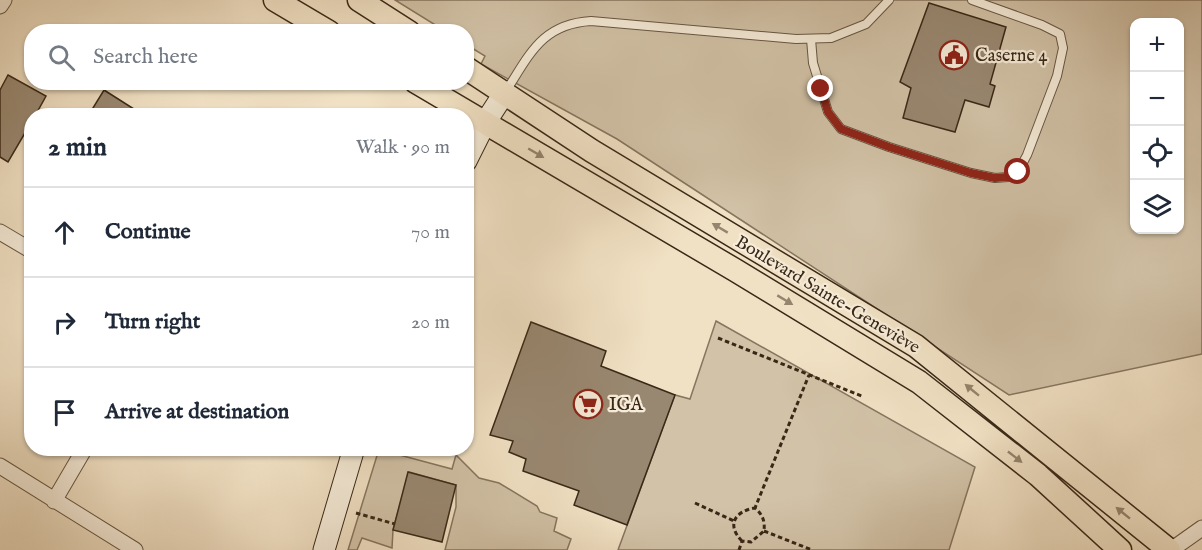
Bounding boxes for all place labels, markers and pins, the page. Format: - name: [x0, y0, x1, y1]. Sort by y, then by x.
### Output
- public building icon: Caserne 4: [938, 39, 970, 71]
- place label: Caserne 4: [975, 45, 1048, 68]
- supermarket icon: IGA: [572, 388, 604, 420]
- place label: IGA: [609, 394, 644, 417]

